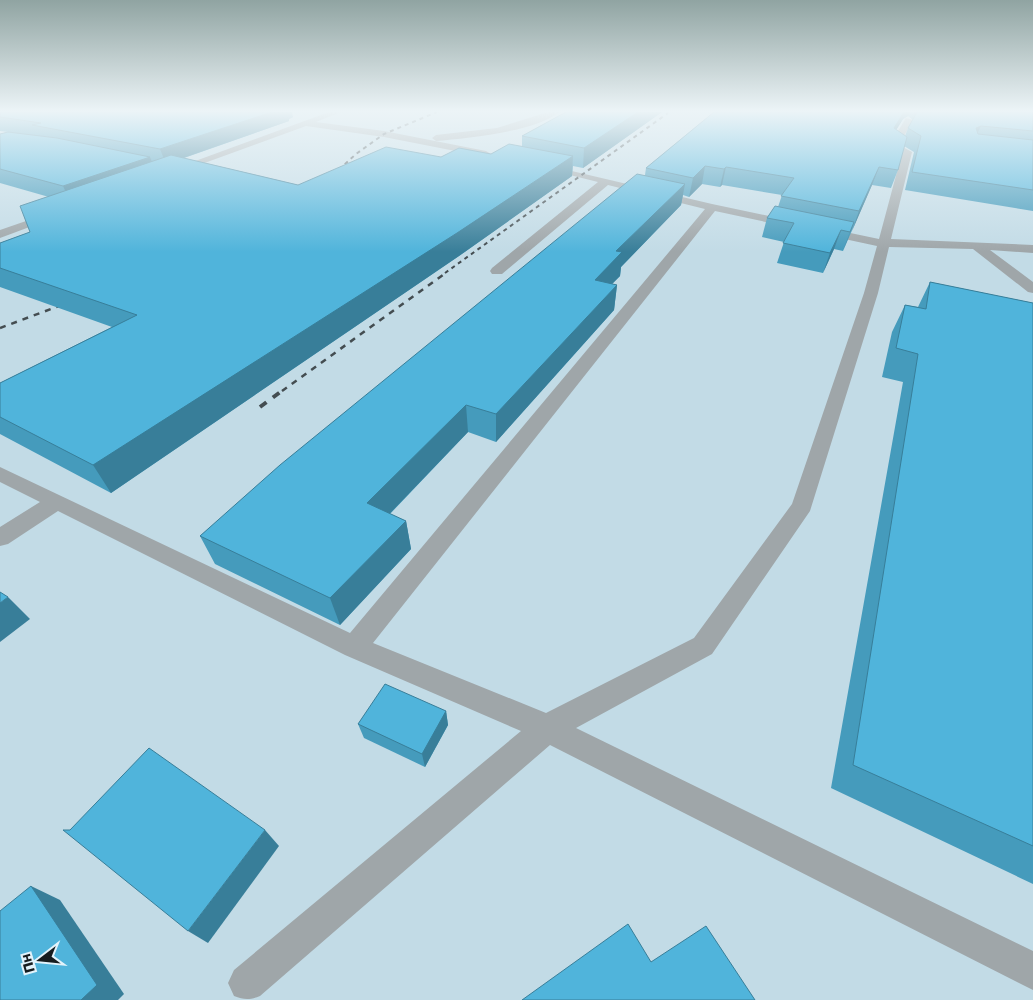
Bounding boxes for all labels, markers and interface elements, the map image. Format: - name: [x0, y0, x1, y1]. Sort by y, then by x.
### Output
- north arrow: [15, 935, 65, 985]
- text: Пн: [16, 952, 38, 975]

